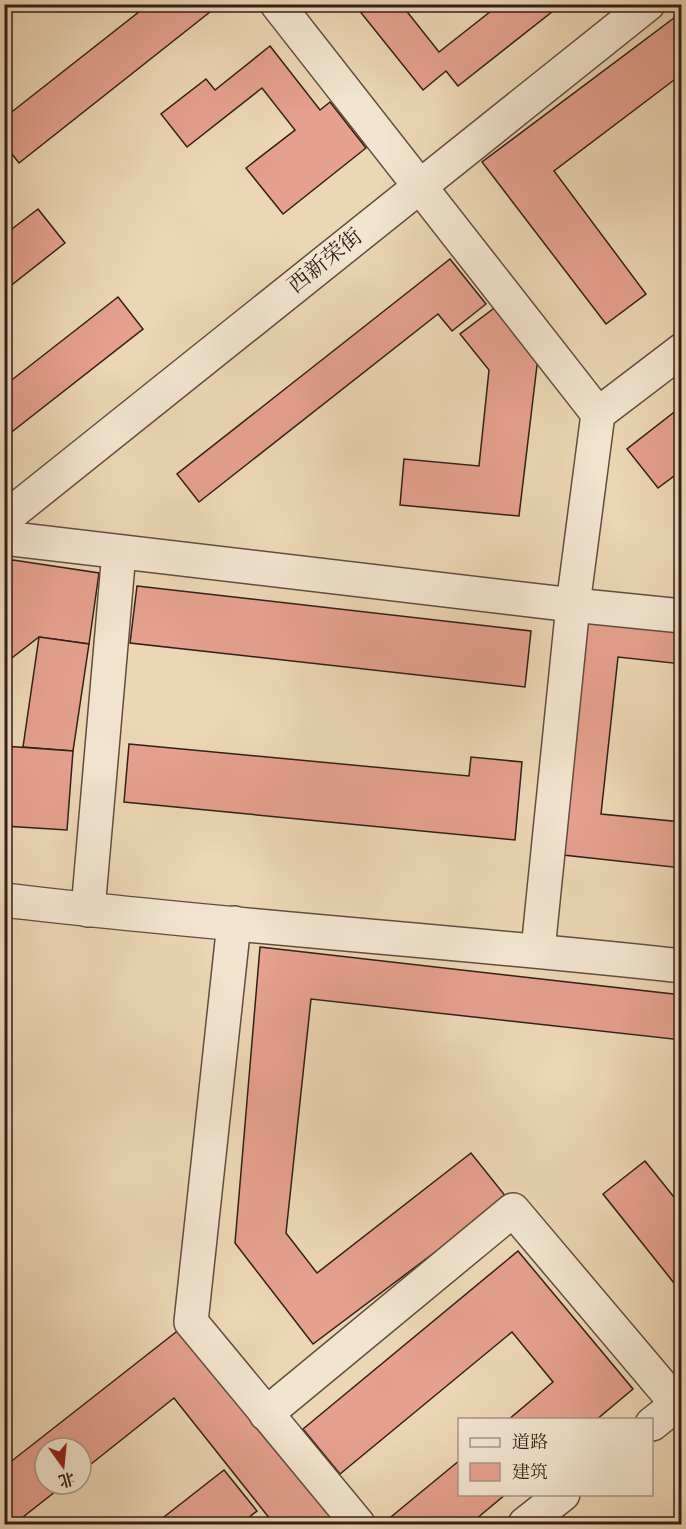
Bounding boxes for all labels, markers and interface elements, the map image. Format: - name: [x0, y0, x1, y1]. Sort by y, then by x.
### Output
- street label: 西新荣街: [282, 222, 370, 302]
- legend: [458, 1418, 653, 1496]
- text: 道路: [512, 1431, 548, 1456]
- north arrow: [33, 1436, 93, 1496]
- text: 建筑: [512, 1461, 548, 1486]
- text: 北: [56, 1466, 77, 1491]

